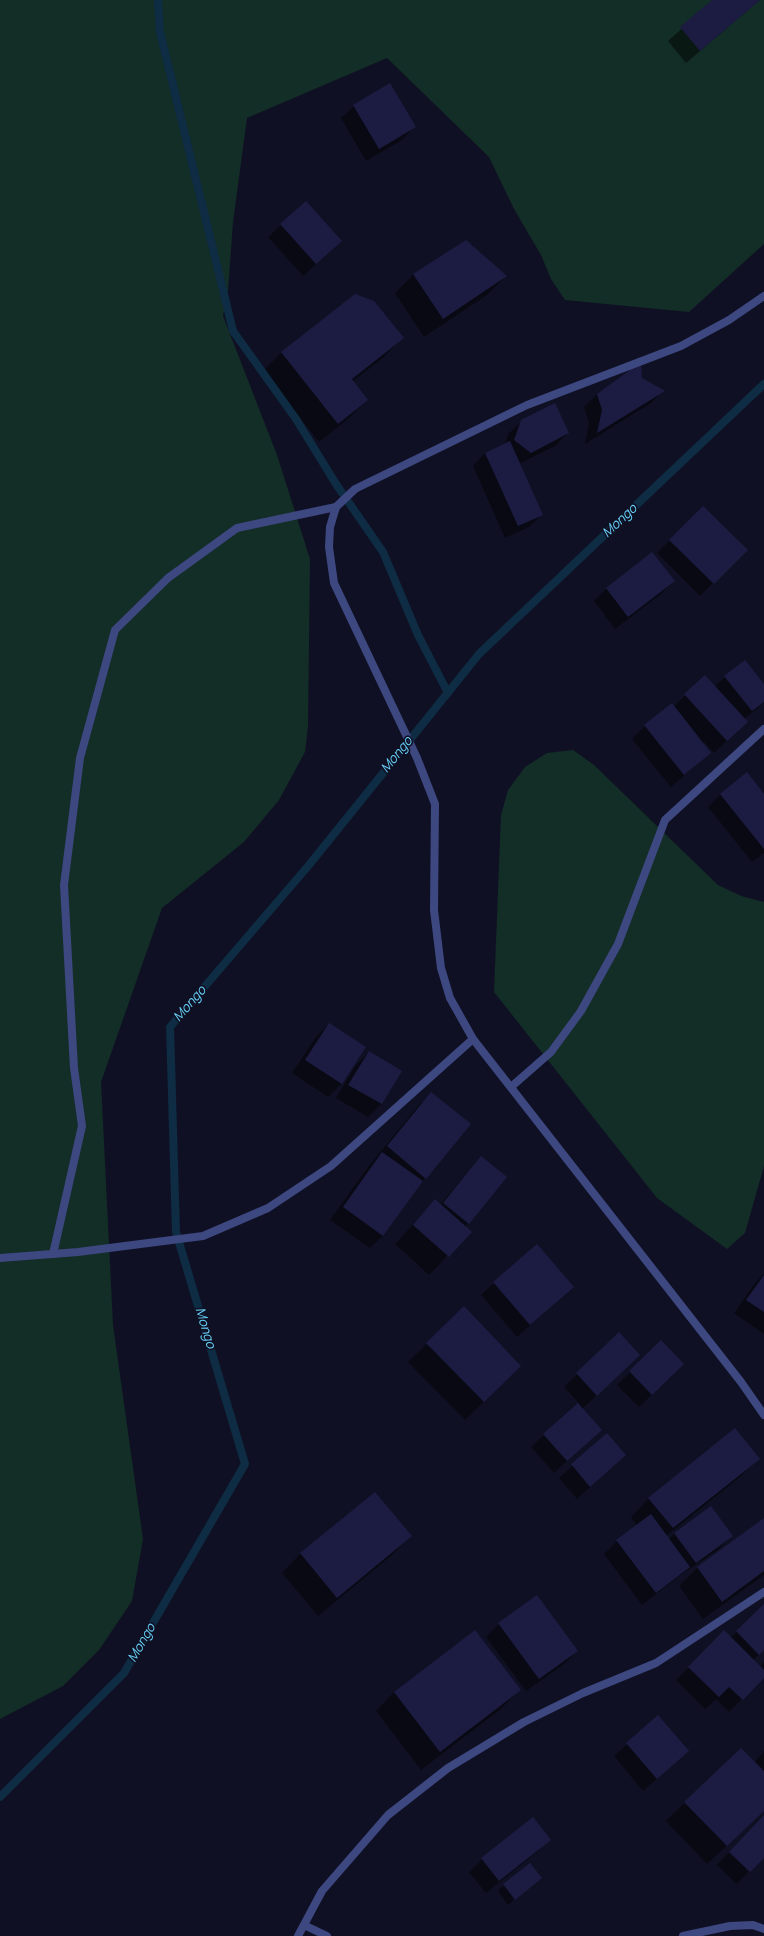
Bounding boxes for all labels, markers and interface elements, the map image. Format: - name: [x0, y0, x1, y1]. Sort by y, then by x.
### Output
- water label: Mongo: [599, 501, 641, 541]
- water label: Mongo: [378, 734, 416, 776]
- water label: Mongo: [170, 983, 210, 1025]
- water label: Mongo: [191, 1306, 219, 1350]
- water label: Mongo: [125, 1621, 159, 1665]

